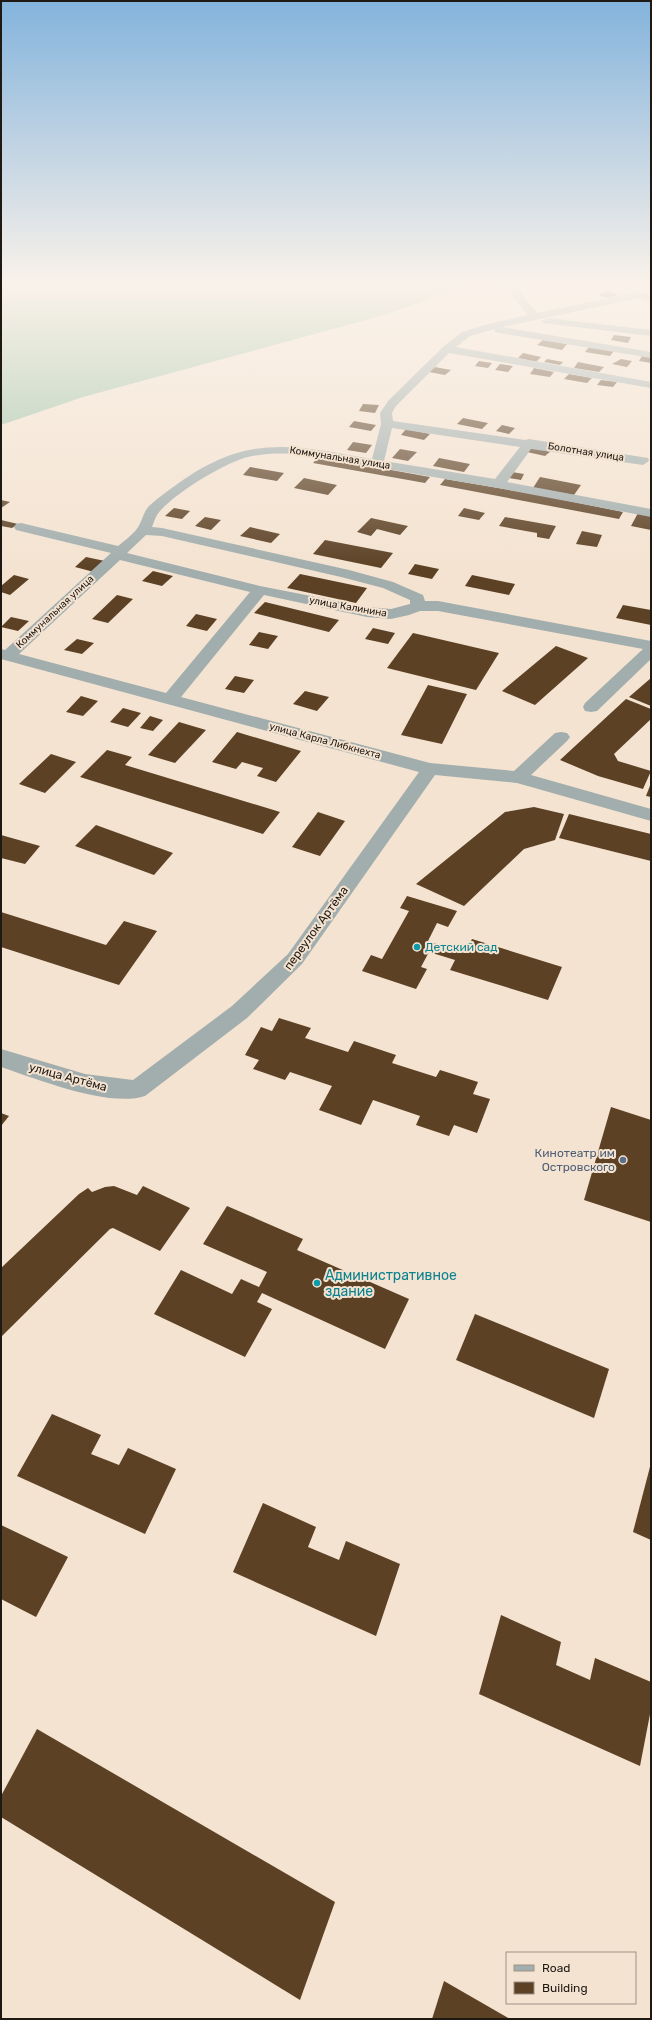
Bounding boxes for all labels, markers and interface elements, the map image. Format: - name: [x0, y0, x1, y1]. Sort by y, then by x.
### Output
- street label: Болотная улица: [547, 440, 625, 464]
- street label: Коммунальная улица: [289, 444, 391, 472]
- street label: Коммунальная улица: [14, 573, 96, 651]
- street label: улица Калинина: [308, 594, 388, 620]
- street label: улица Карла Либкнехта: [268, 720, 382, 762]
- street label: переулок Артёма: [281, 884, 351, 972]
- place label: Детский сад: [425, 940, 497, 954]
- marker: Детский сад: [412, 942, 422, 952]
- street label: улица Артёма: [27, 1060, 109, 1094]
- place label: Кинотеатр им Островского: [535, 1146, 615, 1174]
- marker: Кинотеатр им Островского: [618, 1155, 628, 1165]
- place label: Административное здание: [325, 1267, 457, 1300]
- marker: Административное здание: [312, 1278, 322, 1288]
- legend: [506, 1952, 636, 2004]
- text: Road: [542, 1961, 570, 1975]
- text: Building: [542, 1981, 588, 1995]

